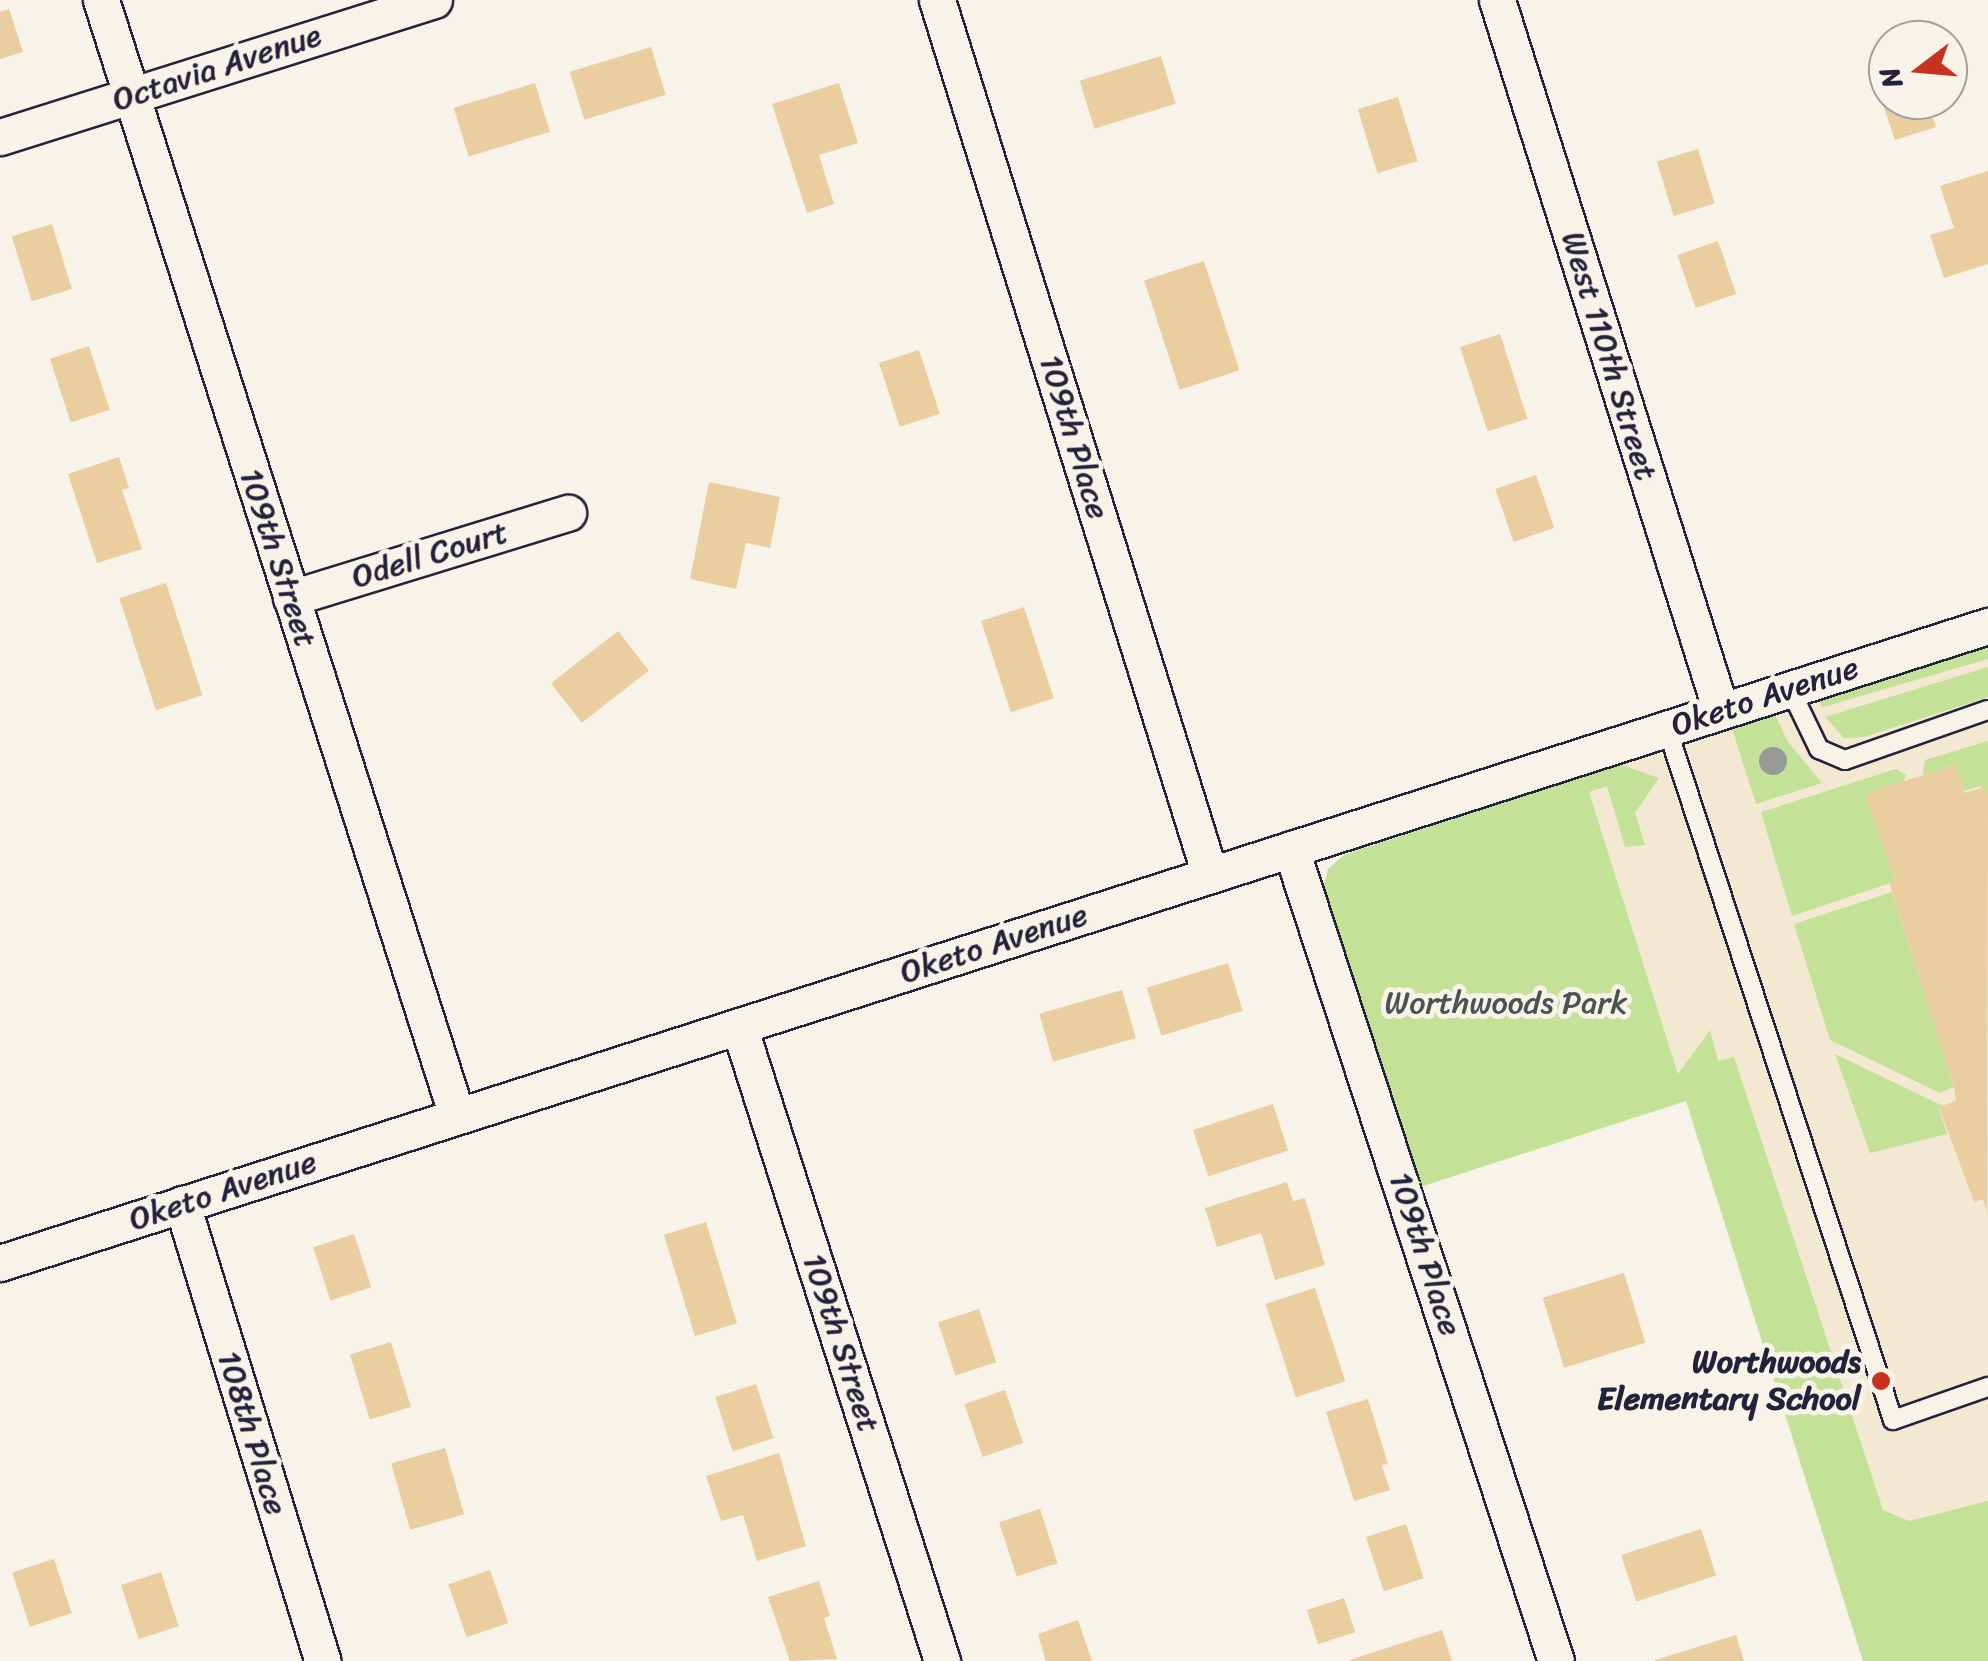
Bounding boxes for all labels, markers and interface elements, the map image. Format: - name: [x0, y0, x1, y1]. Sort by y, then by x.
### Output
- street label: Octavia Avenue: [108, 16, 326, 120]
- north arrow: [1868, 20, 1968, 120]
- text: N: [1864, 62, 1917, 94]
- street label: West 110th Street: [1553, 227, 1665, 485]
- street label: 109th Place: [1031, 350, 1117, 524]
- street label: 109th Street: [231, 464, 325, 652]
- street label: Odell Court: [347, 513, 513, 597]
- street label: Oketo Avenue: [1666, 649, 1864, 745]
- street label: Oketo Avenue: [895, 896, 1093, 992]
- park label: Worthwoods Park: [1385, 984, 1627, 1022]
- street label: Oketo Avenue: [124, 1143, 322, 1239]
- street label: 109th Place: [1381, 1167, 1469, 1341]
- street label: 109th Street: [794, 1249, 888, 1437]
- place label: Worthwoods Elementary School: [1597, 1344, 1861, 1419]
- street label: 108th Place: [209, 1346, 295, 1520]
- marker: Worthwoods Elementary School: [1870, 1370, 1892, 1392]

